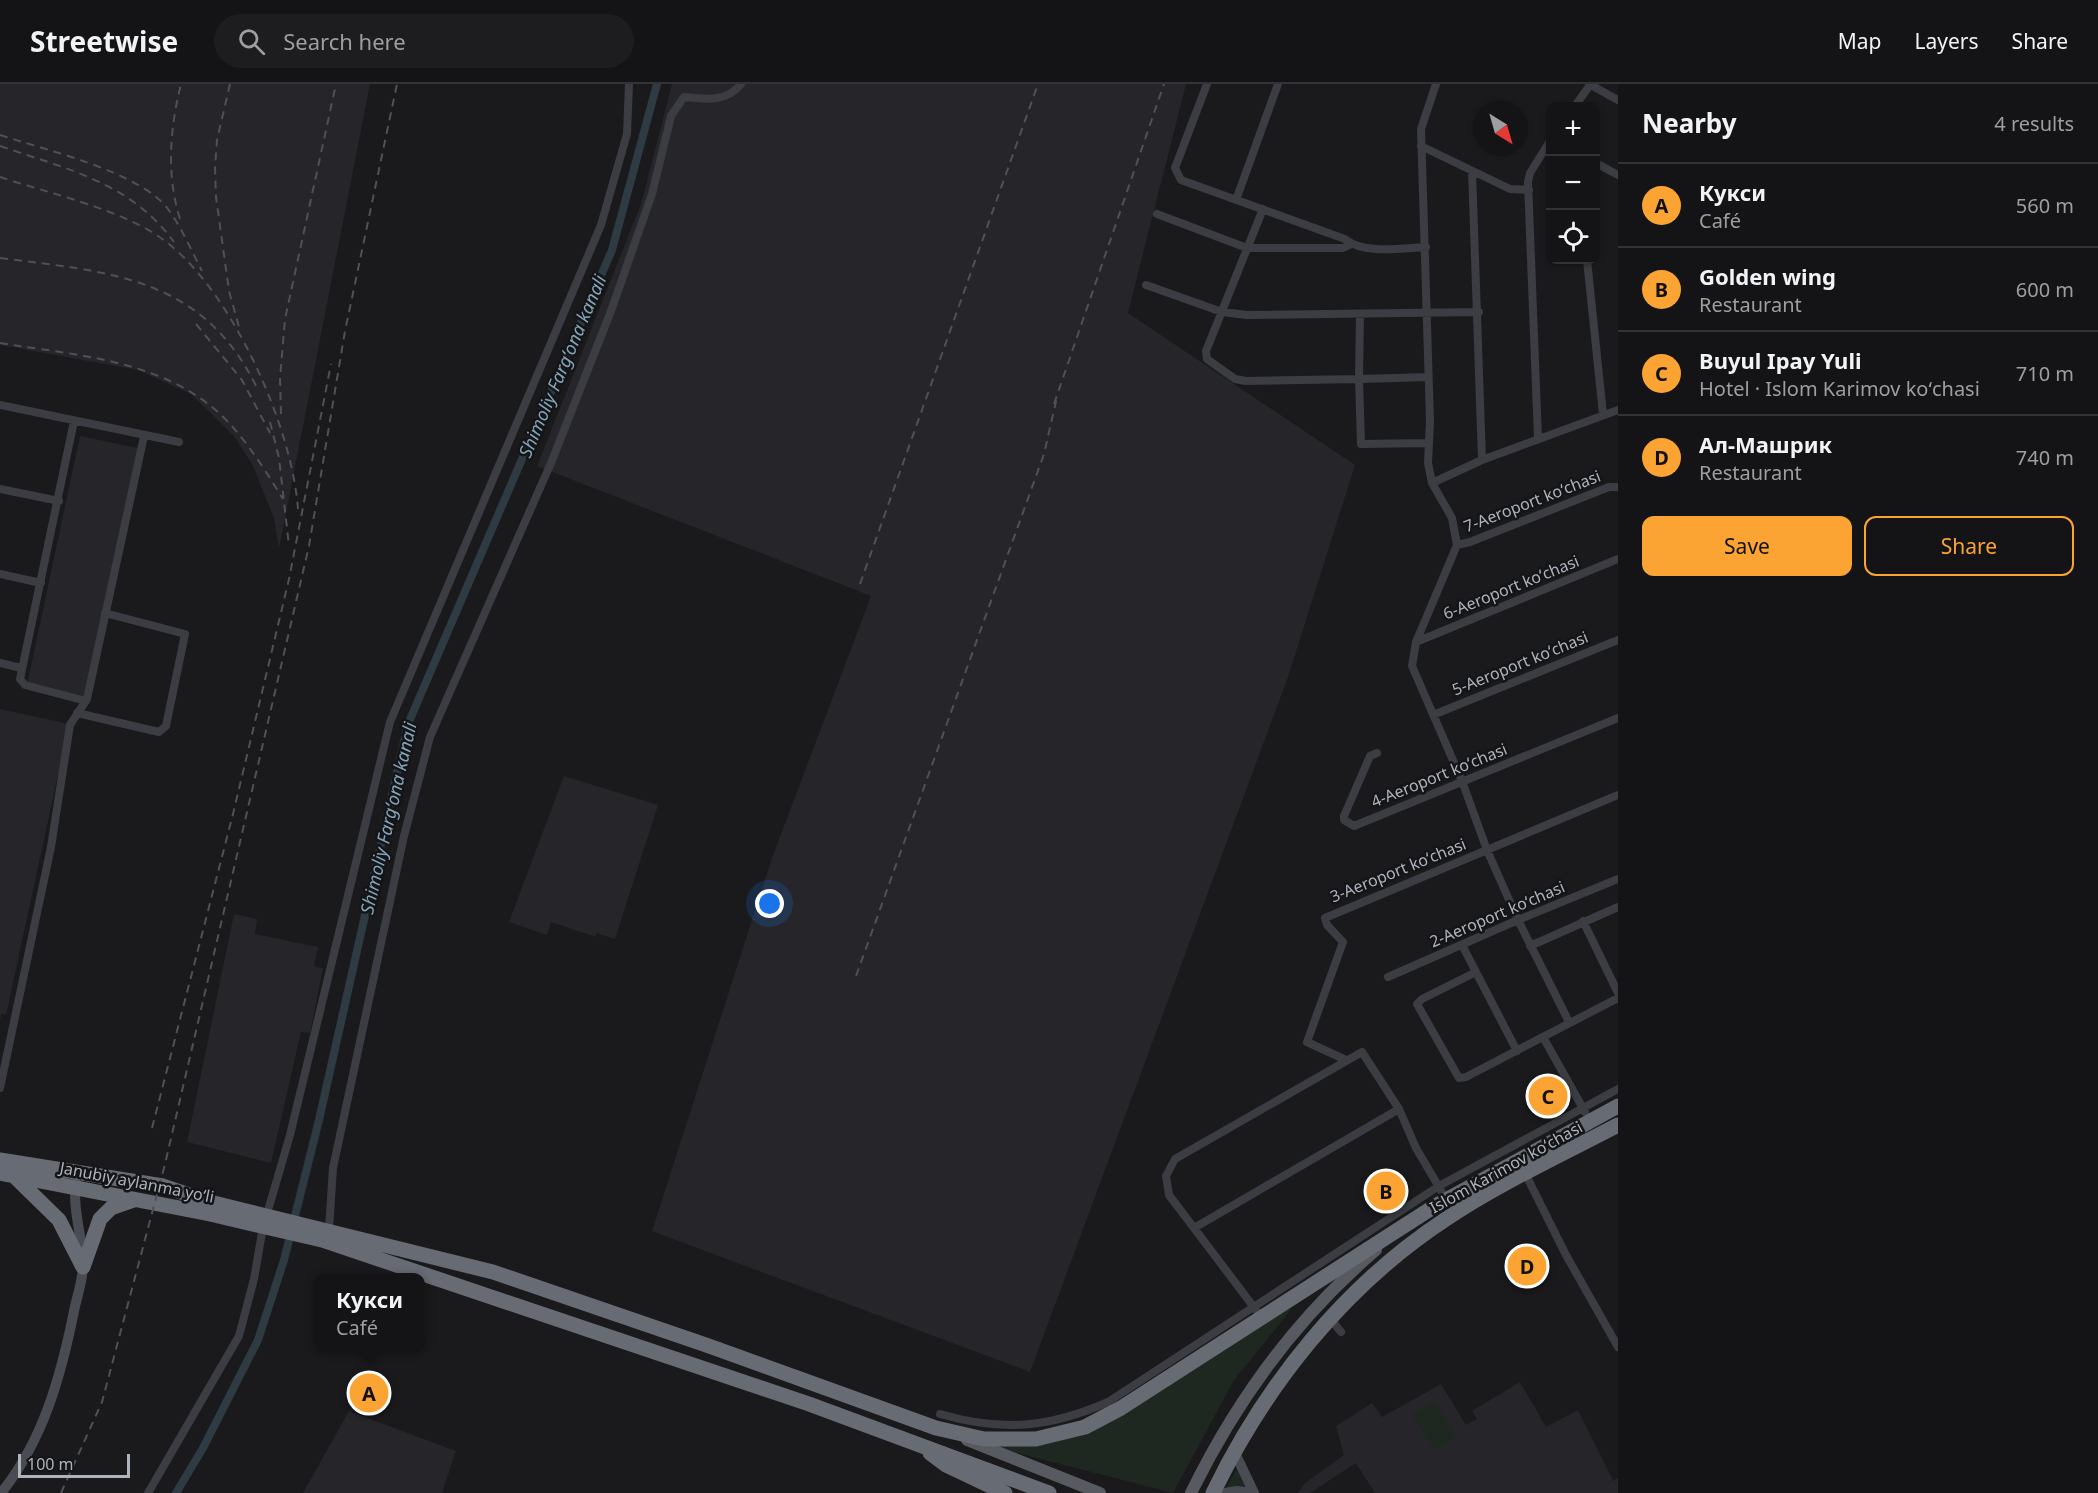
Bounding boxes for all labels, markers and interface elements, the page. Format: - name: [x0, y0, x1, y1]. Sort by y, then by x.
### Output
- search box: [214, 14, 634, 68]
- text: Streetwise: [30, 22, 178, 60]
- icon: search: [235, 25, 268, 58]
- text: Search here: [283, 26, 406, 56]
- text: Map: [1838, 27, 1882, 55]
- text: Layers: [1915, 27, 1979, 55]
- text: Share: [2012, 27, 2068, 55]
- north arrow: [1474, 102, 1528, 156]
- map controls: [1546, 102, 1600, 264]
- button: +: [1546, 102, 1600, 156]
- text: Nearby: [1642, 105, 1737, 141]
- text: 4 results: [1994, 110, 2074, 137]
- button: −: [1546, 156, 1600, 210]
- text: Кукси: [1699, 177, 1766, 207]
- text: A: [1655, 192, 1668, 219]
- text: 560 m: [2016, 192, 2074, 219]
- text: Café: [1699, 207, 1741, 234]
- button: locate: [1546, 210, 1600, 264]
- text: Golden wing: [1699, 261, 1836, 291]
- water label: Shimoliy Fargʻona kanali: [513, 271, 612, 461]
- text: B: [1655, 276, 1668, 303]
- text: 600 m: [2016, 276, 2074, 303]
- text: Restaurant: [1699, 291, 1802, 318]
- text: Buyul Ipay Yuli: [1699, 345, 1862, 375]
- text: C: [1655, 360, 1668, 387]
- text: 710 m: [2016, 360, 2074, 387]
- text: Hotel · Islom Karimov koʻchasi: [1699, 375, 1980, 402]
- text: Ал-Машрик: [1699, 429, 1832, 459]
- text: D: [1654, 444, 1669, 471]
- text: 740 m: [2016, 444, 2074, 471]
- text: Restaurant: [1699, 459, 1802, 486]
- street label: 7-Aeroport koʻchasi: [1460, 465, 1604, 537]
- button: Save: [1642, 516, 1852, 576]
- button: Share: [1864, 516, 2074, 576]
- street label: 6-Aeroport koʻchasi: [1440, 550, 1582, 624]
- street label: 5-Aeroport koʻchasi: [1449, 626, 1591, 700]
- water label: Shimoliy Fargʻona kanali: [354, 719, 422, 916]
- street label: 4-Aeroport koʻchasi: [1368, 738, 1510, 812]
- street label: 3-Aeroport koʻchasi: [1327, 833, 1469, 907]
- street label: 2-Aeroport koʻchasi: [1426, 876, 1568, 952]
- your location: [755, 889, 784, 918]
- pin: C: [1528, 1074, 1568, 1118]
- street label: Islom Karimov koʻchasi: [1426, 1116, 1586, 1218]
- street label: Janubiy aylanma yoʻli: [56, 1156, 216, 1208]
- pin: B: [1366, 1168, 1406, 1214]
- pin: D: [1508, 1244, 1546, 1288]
- popup: [314, 1273, 425, 1351]
- text: Кукси: [336, 1284, 403, 1314]
- text: Café: [336, 1314, 378, 1341]
- pin: A: [350, 1370, 388, 1416]
- scale bar: [18, 1451, 130, 1478]
- text: 100 m: [27, 1453, 74, 1475]

